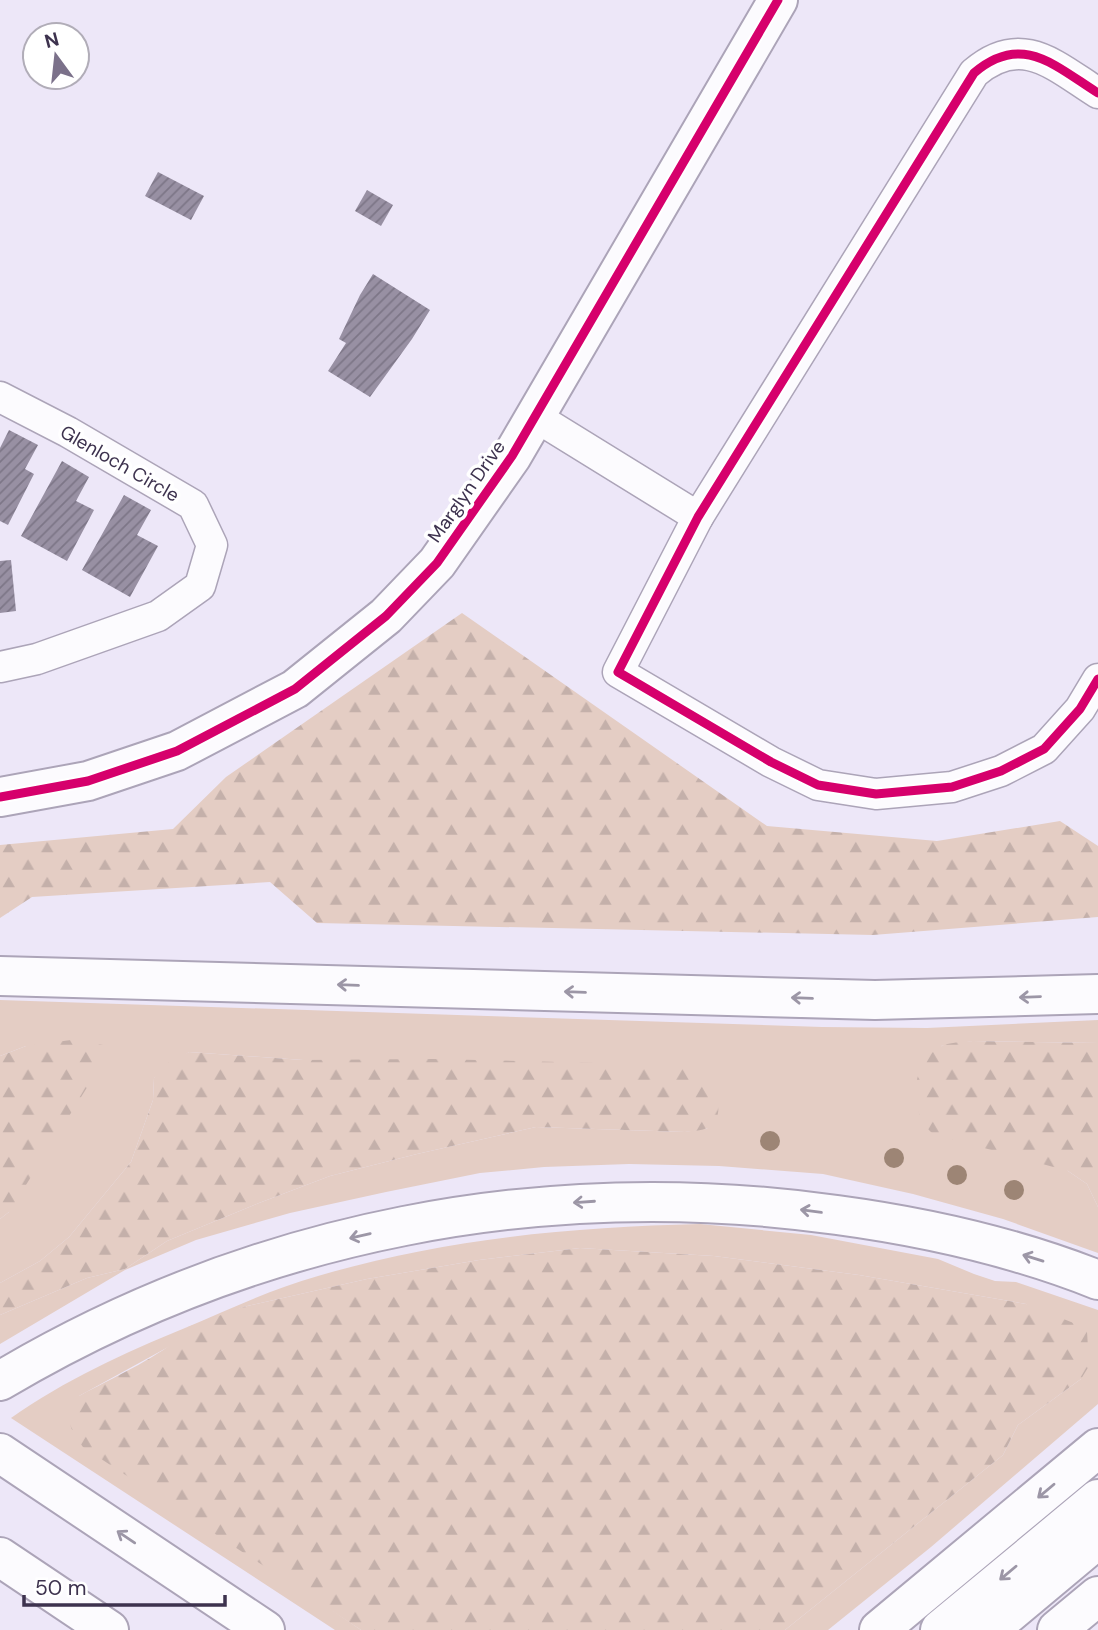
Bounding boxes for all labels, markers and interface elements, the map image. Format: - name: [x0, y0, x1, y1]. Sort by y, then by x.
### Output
- north arrow: [21, 21, 91, 91]
- text: N: [42, 26, 62, 54]
- street label: Glenloch Circle: [56, 419, 184, 508]
- street label: Marglyn Drive: [422, 435, 511, 547]
- one-way arrow: [336, 979, 359, 992]
- one-way arrow: [564, 985, 587, 999]
- one-way arrow: [1019, 990, 1042, 1003]
- one-way arrow: [791, 992, 814, 1005]
- one-way arrow: [573, 1196, 596, 1209]
- one-way arrow: [800, 1204, 823, 1217]
- one-way arrow: [349, 1230, 372, 1243]
- one-way arrow: [1023, 1251, 1045, 1264]
- one-way arrow: [1037, 1484, 1055, 1499]
- one-way arrow: [117, 1530, 137, 1544]
- scale bar: [24, 1564, 226, 1608]
- one-way arrow: [999, 1565, 1017, 1581]
- text: 50 m: [35, 1574, 86, 1602]

